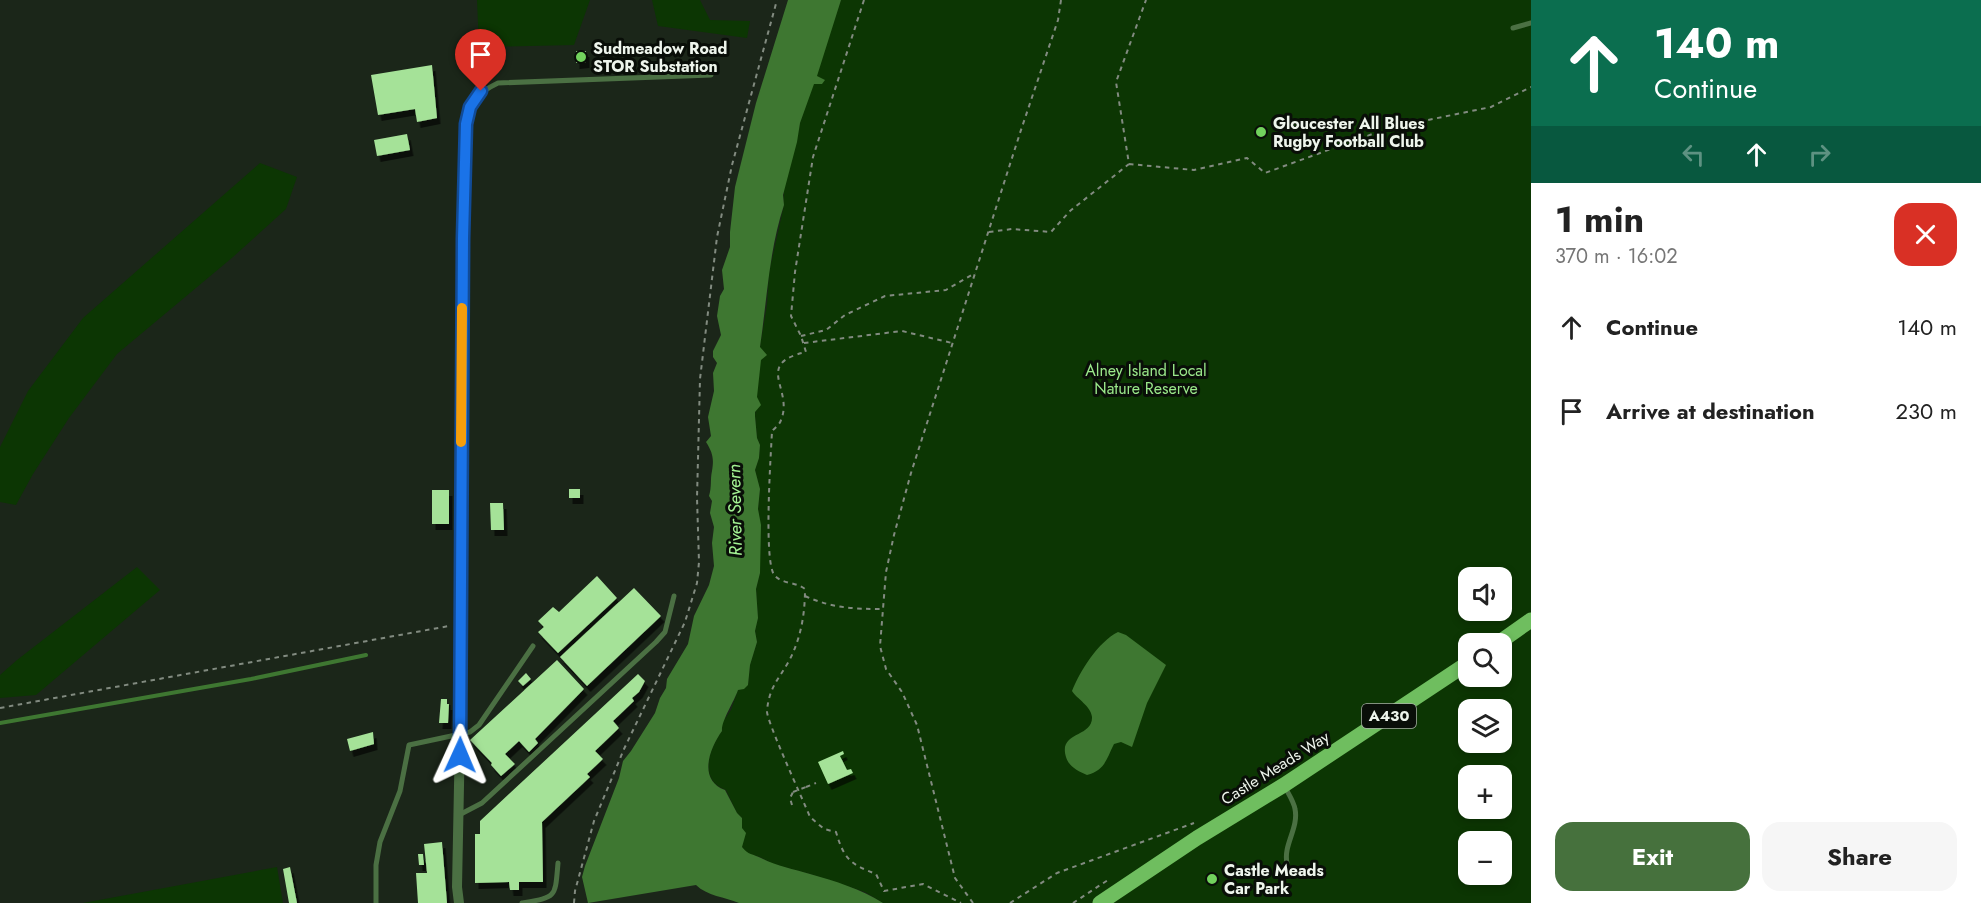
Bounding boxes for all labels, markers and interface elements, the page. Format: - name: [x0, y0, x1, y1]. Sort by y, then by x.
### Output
- text: 140 m: [1654, 13, 1780, 74]
- icon: ahead: [1555, 24, 1633, 102]
- pin: [455, 29, 506, 91]
- place label: Sudmeadow Road STOR Substation: [593, 37, 727, 78]
- icon: arrive: [464, 38, 497, 71]
- marker: Sudmeadow Road STOR Substation: [574, 50, 588, 64]
- text: Continue: [1654, 69, 1757, 108]
- place label: Gloucester All Blues Rugby Football Club: [1273, 112, 1425, 153]
- marker: Gloucester All Blues Rugby Football Club: [1254, 125, 1268, 139]
- icon: left: [1677, 138, 1710, 171]
- icon: ahead: [1740, 138, 1773, 171]
- icon: right: [1803, 138, 1836, 171]
- text: 1 min: [1555, 193, 1644, 245]
- button: close: [1894, 203, 1957, 266]
- text: 370 m · 16:02: [1555, 242, 1678, 271]
- icon: ahead: [1555, 311, 1588, 344]
- text: Continue: [1606, 311, 1698, 343]
- text: 140 m: [1897, 311, 1957, 343]
- park label: Alney Island Local Nature Reserve: [1085, 359, 1207, 400]
- icon: arrive: [1555, 395, 1588, 428]
- text: Arrive at destination: [1606, 395, 1815, 427]
- text: 230 m: [1896, 395, 1957, 427]
- water label: River Severn: [721, 464, 749, 556]
- map controls: [1458, 567, 1512, 885]
- button: sound: [1458, 567, 1512, 621]
- button: search: [1458, 633, 1512, 687]
- button: layers: [1458, 699, 1512, 753]
- road number: A430: [1362, 704, 1416, 728]
- position arrow: [428, 723, 492, 787]
- street label: Castle Meads Way: [1216, 725, 1334, 811]
- button: +: [1458, 765, 1512, 819]
- button: Exit: [1555, 822, 1750, 891]
- button: Share: [1762, 822, 1957, 891]
- button: −: [1458, 831, 1512, 885]
- place label: Castle Meads Car Park: [1224, 859, 1324, 900]
- marker: Castle Meads Car Park: [1205, 872, 1219, 886]

